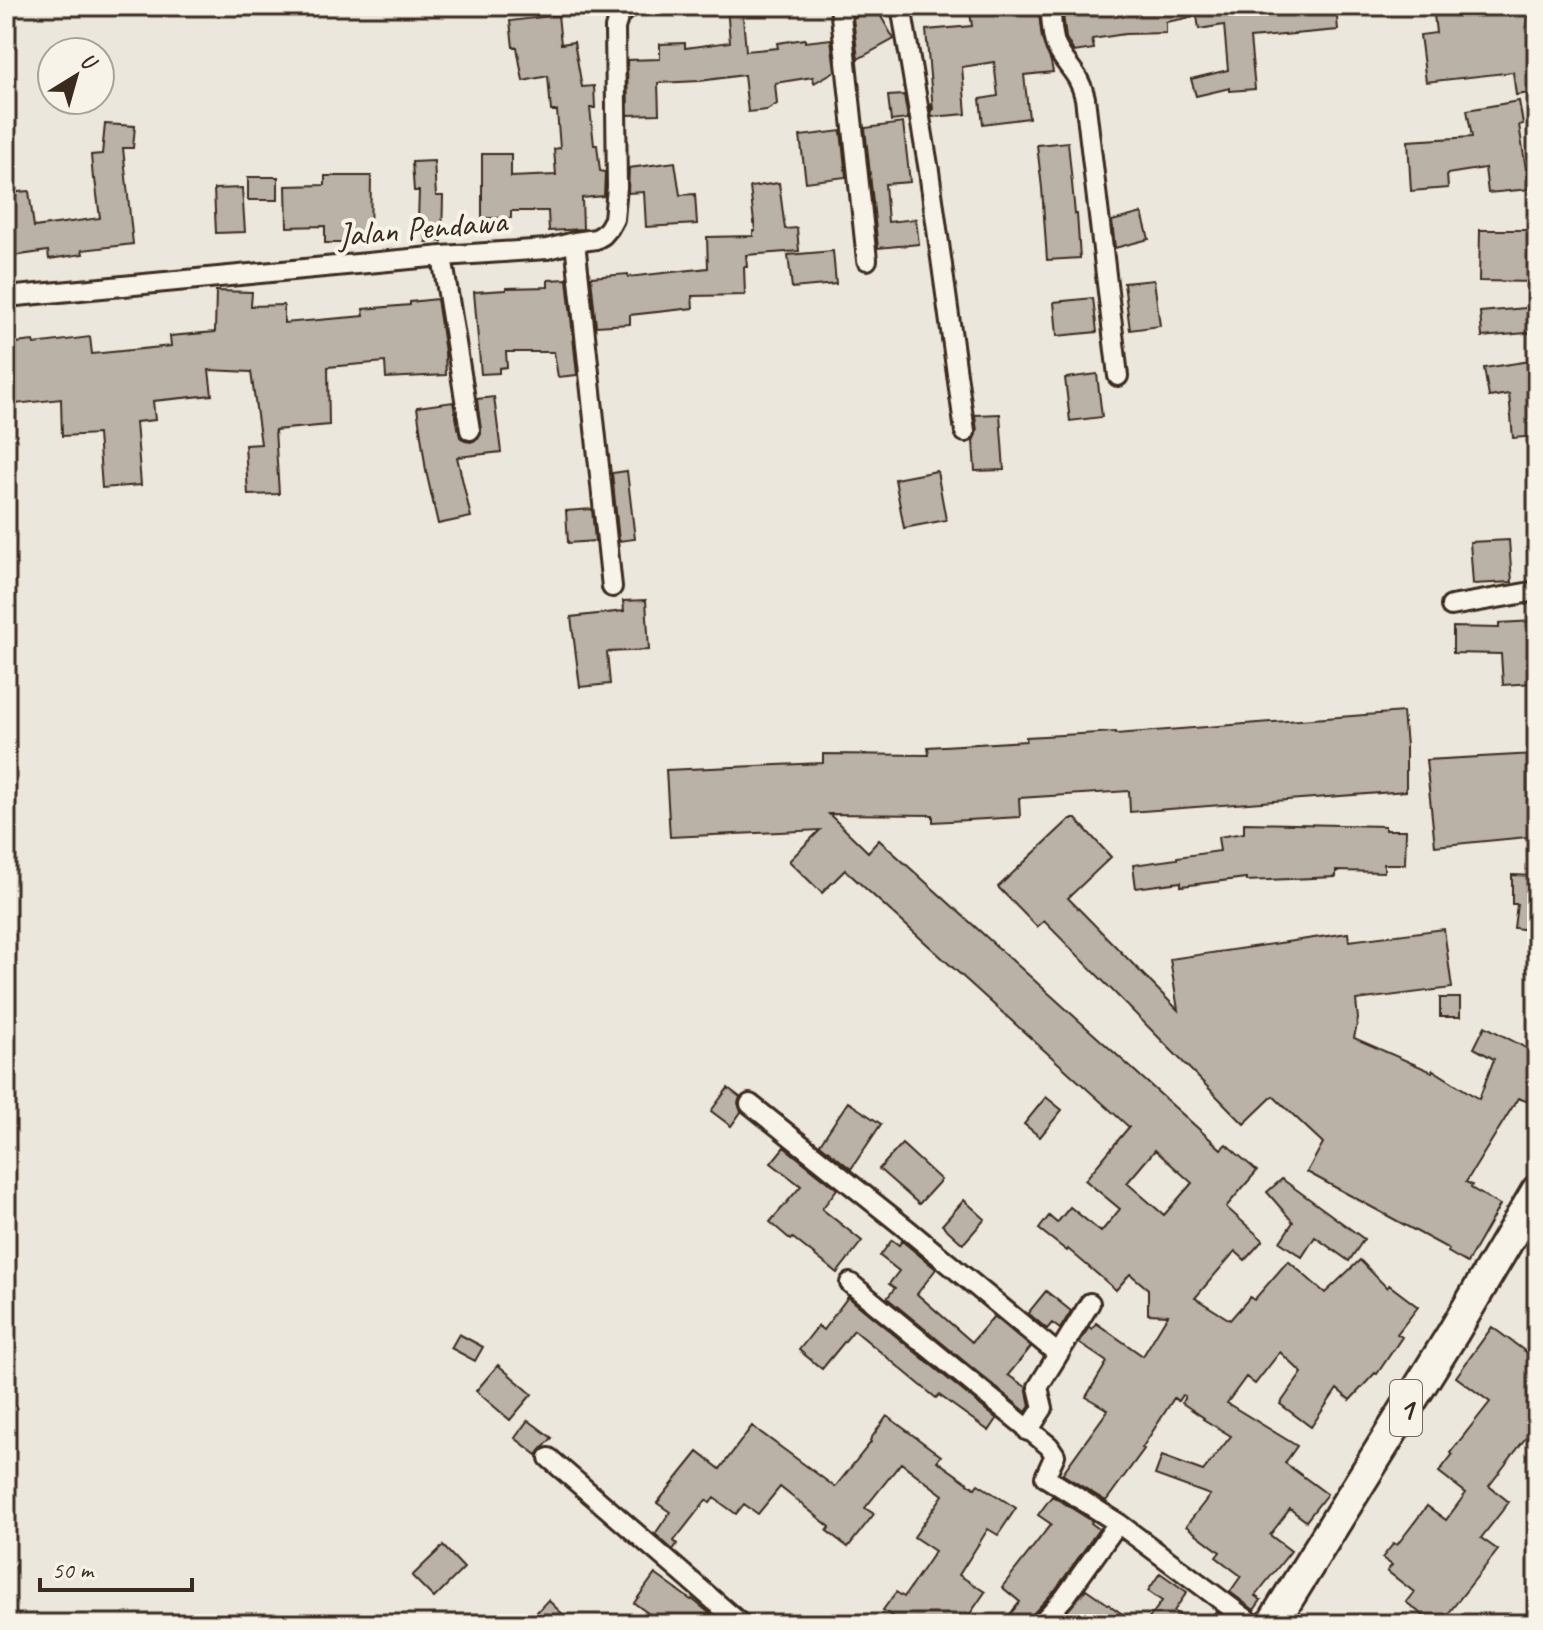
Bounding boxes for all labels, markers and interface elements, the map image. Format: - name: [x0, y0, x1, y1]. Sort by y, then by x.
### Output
- north arrow: [36, 36, 116, 116]
- text: U: [75, 46, 104, 78]
- street label: Jalan Pendawa: [334, 199, 510, 256]
- road number: 1: [1390, 1380, 1422, 1436]
- scale bar: [40, 1542, 192, 1592]
- text: 50 m: [52, 1555, 95, 1585]

